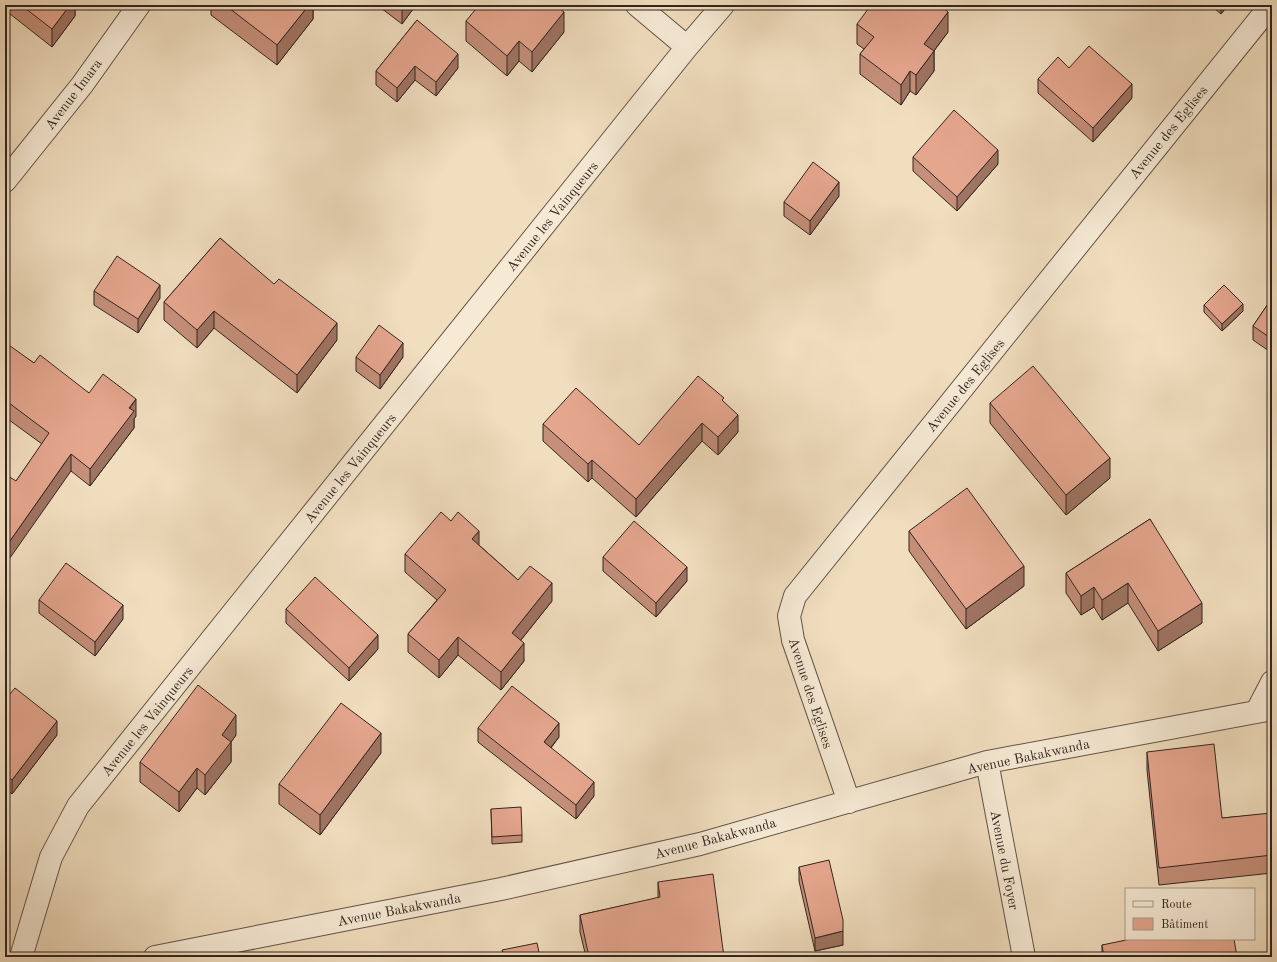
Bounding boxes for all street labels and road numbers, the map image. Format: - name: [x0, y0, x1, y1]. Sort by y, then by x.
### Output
- street label: Avenue Imara: [43, 57, 105, 133]
- street label: Avenue des Eglises: [1127, 83, 1211, 182]
- street label: Avenue les Vainqueurs: [504, 159, 601, 274]
- street label: Avenue des Eglises: [924, 336, 1008, 435]
- street label: Avenue les Vainqueurs: [302, 411, 399, 526]
- street label: Avenue des Eglises: [786, 636, 835, 750]
- street label: Avenue les Vainqueurs: [99, 664, 196, 779]
- street label: Avenue Bakakwanda: [965, 737, 1091, 777]
- street label: Avenue du Foyer: [987, 809, 1021, 912]
- street label: Avenue Bakakwanda: [653, 816, 778, 862]
- street label: Avenue Bakakwanda: [336, 891, 462, 929]

